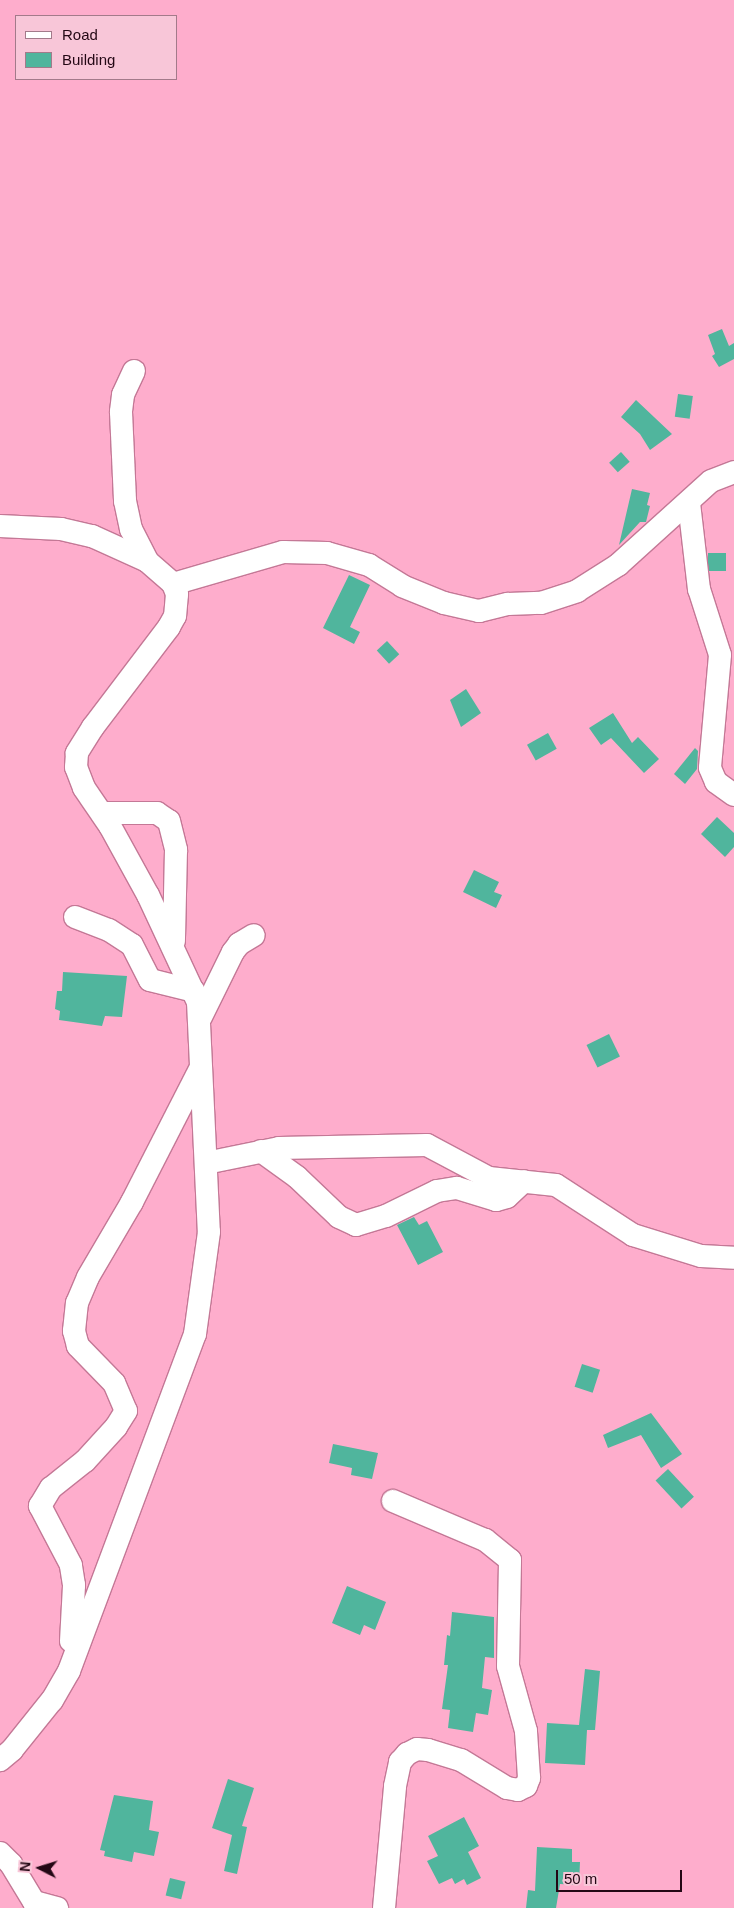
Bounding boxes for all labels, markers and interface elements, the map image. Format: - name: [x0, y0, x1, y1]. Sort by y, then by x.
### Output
- legend: [15, 15, 178, 80]
- text: Road: [62, 26, 98, 43]
- text: Building: [62, 51, 115, 68]
- north arrow: [15, 1843, 65, 1893]
- scale bar: [559, 1860, 685, 1892]
- text: N: [17, 1861, 33, 1872]
- text: 50 m: [564, 1870, 597, 1887]

